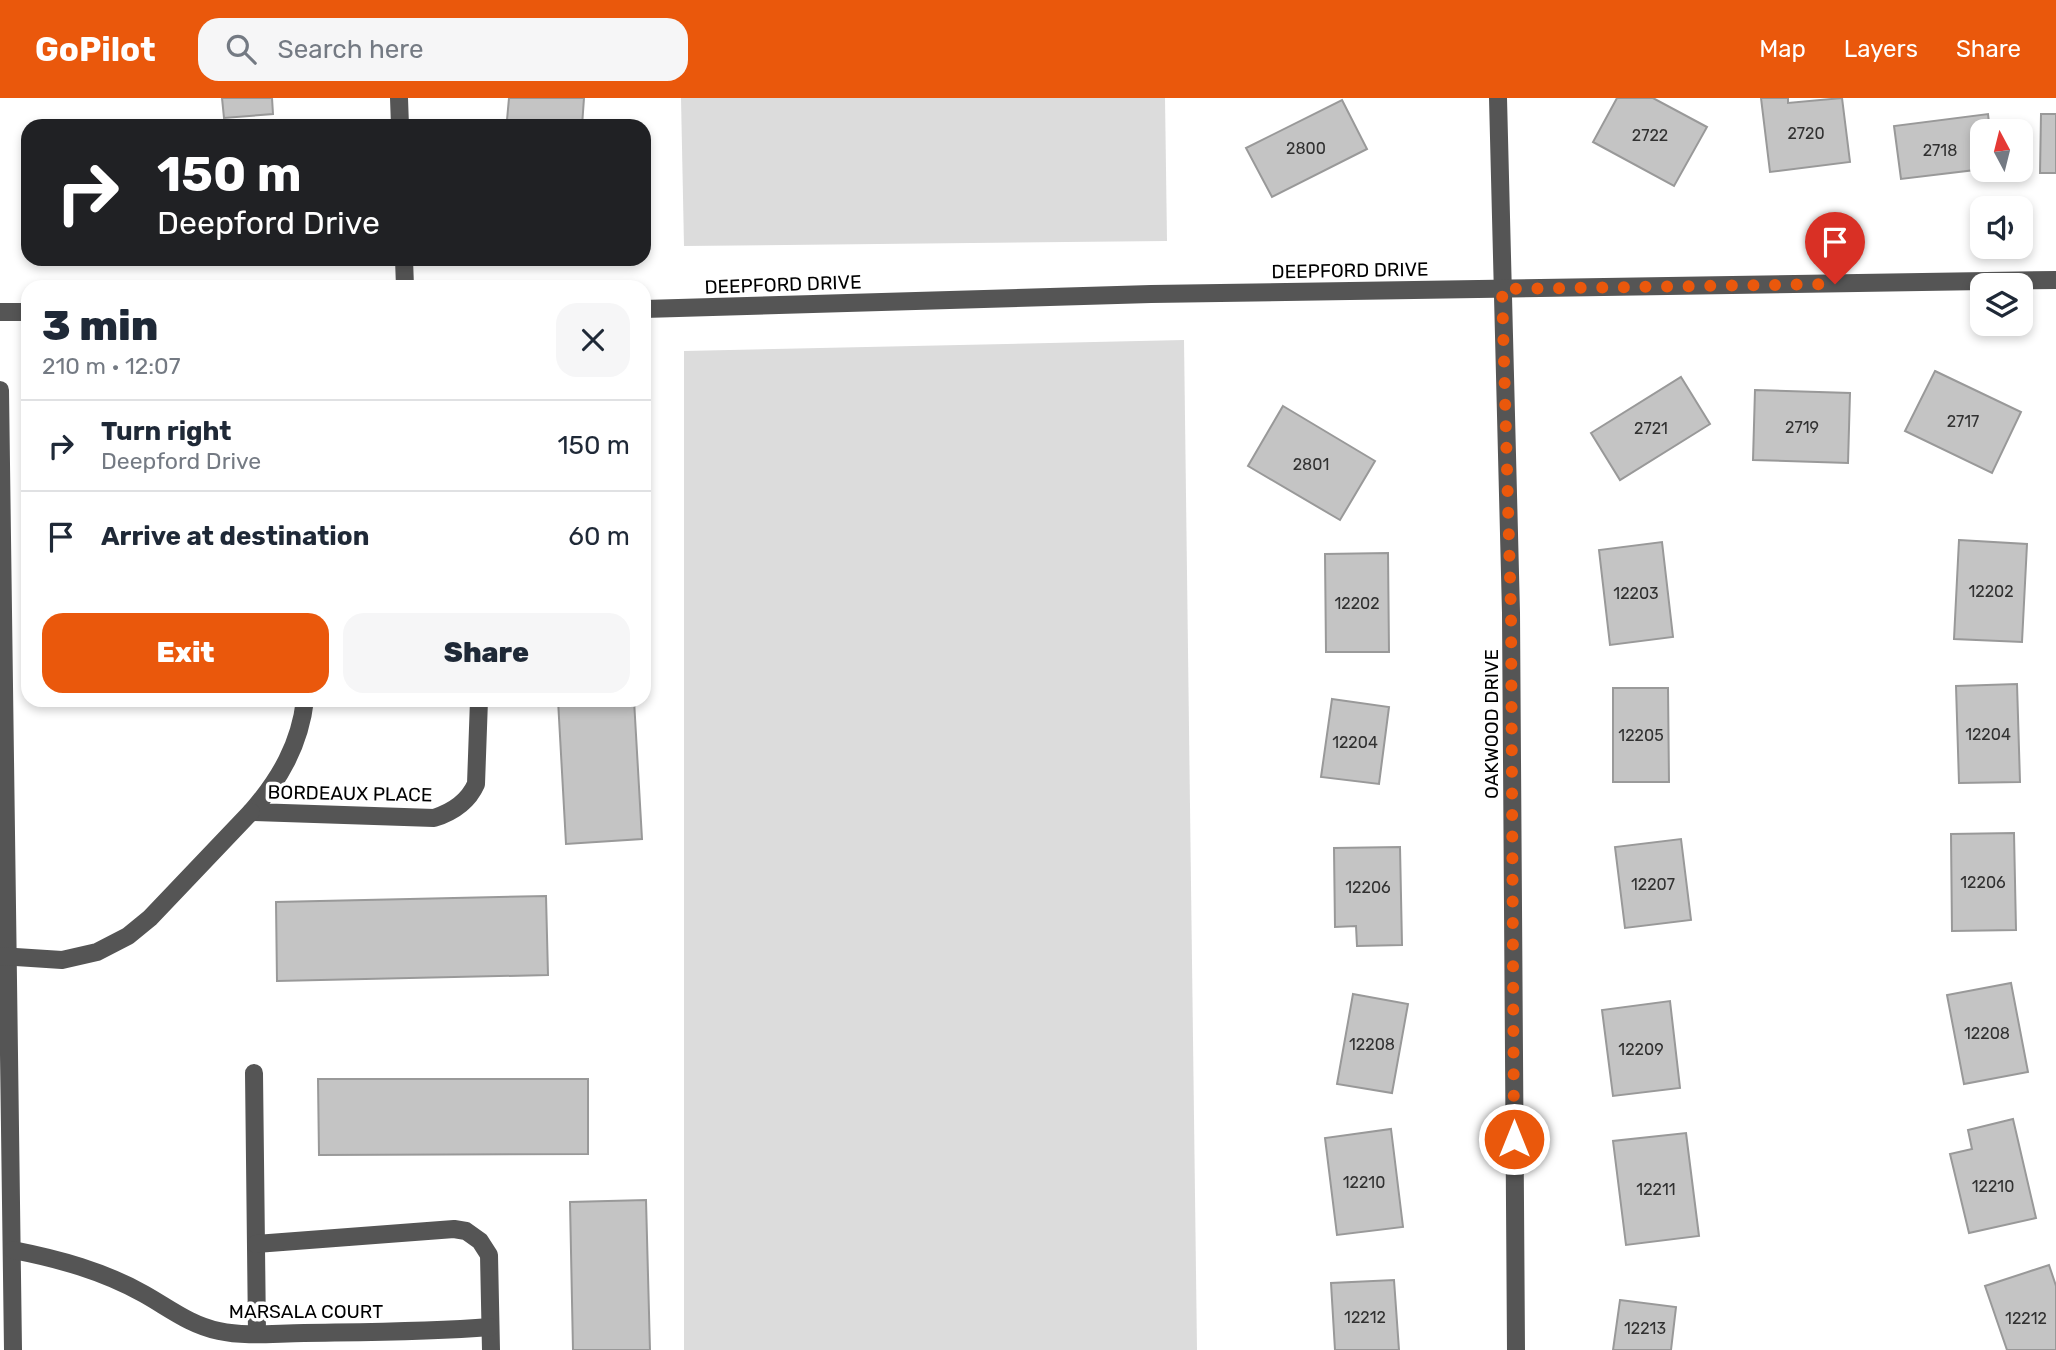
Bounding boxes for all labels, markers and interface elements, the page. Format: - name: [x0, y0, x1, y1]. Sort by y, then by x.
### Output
- search box: [198, 18, 688, 81]
- text: GoPilot: [35, 30, 156, 69]
- icon: search: [222, 30, 260, 68]
- text: Search here: [278, 34, 423, 65]
- text: Map: [1759, 35, 1806, 63]
- text: Layers: [1844, 35, 1918, 63]
- text: Share: [1956, 35, 2021, 63]
- north arrow: [1970, 119, 2034, 182]
- map controls: [1970, 119, 2033, 336]
- house number: 2720: [1787, 124, 1825, 143]
- house number: 2722: [1632, 126, 1668, 145]
- house number: 2800: [1286, 139, 1326, 158]
- house number: 2718: [1923, 141, 1957, 160]
- text: 150 m: [157, 145, 302, 203]
- icon: right: [42, 147, 133, 238]
- button: sound: [1970, 196, 2033, 259]
- text: Deepford Drive: [157, 204, 380, 242]
- pin: [1805, 212, 1865, 284]
- icon: arrive: [1816, 223, 1854, 261]
- street label: DEEPFORD DRIVE: [1271, 258, 1429, 283]
- street label: DEEPFORD DRIVE: [704, 270, 862, 299]
- button: layers: [1970, 273, 2033, 336]
- text: 3 min: [42, 301, 158, 351]
- button: close: [556, 303, 630, 377]
- text: 210 m · 12:07: [42, 352, 181, 380]
- house number: 2717: [1947, 412, 1979, 431]
- text: Turn right: [101, 416, 231, 447]
- house number: 2719: [1785, 418, 1819, 437]
- house number: 2721: [1634, 419, 1668, 438]
- icon: right: [42, 427, 80, 465]
- text: 150 m: [557, 430, 630, 461]
- text: Deepford Drive: [101, 447, 261, 475]
- house number: 2801: [1293, 455, 1329, 474]
- icon: arrive: [42, 518, 80, 556]
- text: Arrive at destination: [101, 521, 369, 552]
- text: 60 m: [568, 521, 630, 552]
- house number: 12202: [1968, 582, 2014, 601]
- house number: 12203: [1613, 584, 1659, 603]
- house number: 12202: [1334, 594, 1380, 613]
- button: Exit: [42, 613, 329, 693]
- button: Share: [343, 613, 630, 693]
- street label: OAKWOOD DRIVE: [1480, 649, 1503, 799]
- house number: 12204: [1965, 725, 2011, 744]
- house number: 12205: [1618, 726, 1664, 745]
- house number: 12204: [1332, 733, 1378, 752]
- street label: BORDEAUX PLACE: [267, 781, 432, 806]
- house number: 12206: [1960, 873, 2006, 892]
- house number: 12207: [1631, 875, 1675, 894]
- house number: 12206: [1345, 878, 1391, 897]
- house number: 12208: [1964, 1024, 2010, 1043]
- house number: 12208: [1349, 1035, 1395, 1054]
- house number: 12209: [1618, 1040, 1664, 1059]
- position arrow: [1477, 1102, 1551, 1176]
- house number: 12210: [1343, 1173, 1385, 1192]
- house number: 12210: [1972, 1177, 2014, 1196]
- house number: 12211: [1636, 1180, 1676, 1199]
- street label: MARSALA COURT: [229, 1300, 383, 1323]
- house number: 12212: [1344, 1308, 1386, 1327]
- house number: 12212: [2005, 1309, 2047, 1328]
- house number: 12213: [1624, 1319, 1666, 1338]

